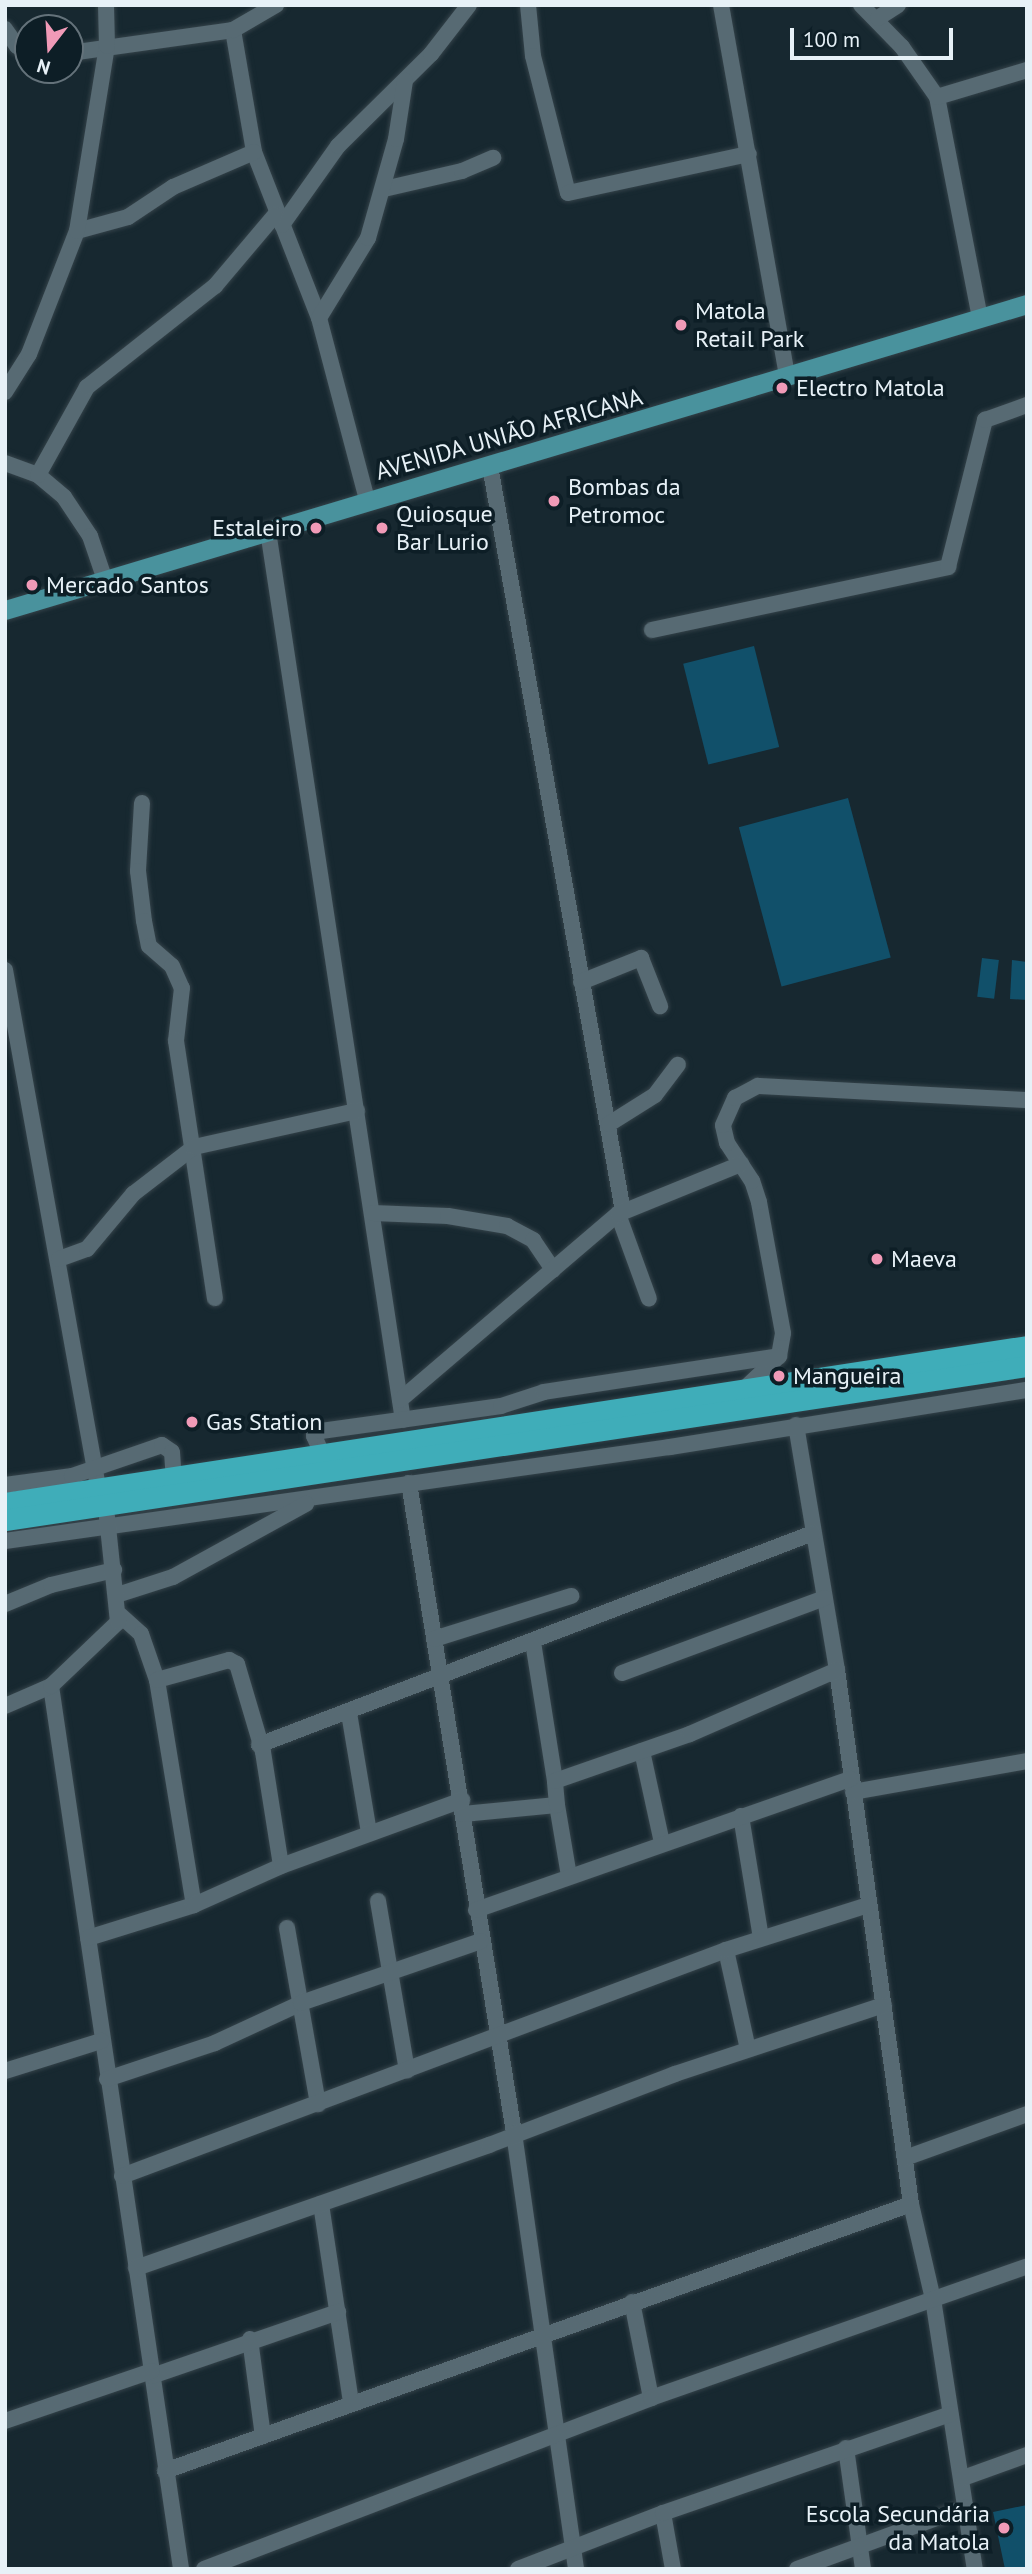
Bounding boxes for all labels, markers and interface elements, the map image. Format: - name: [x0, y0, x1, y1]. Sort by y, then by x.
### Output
- north arrow: [14, 14, 84, 84]
- scale bar: [794, 14, 957, 58]
- text: 100 m: [803, 26, 860, 53]
- text: N: [34, 54, 53, 80]
- place label: Matola Retail Park: [695, 297, 804, 353]
- marker: Matola Retail Park: [673, 317, 689, 333]
- place label: Electro Matola: [796, 374, 945, 402]
- marker: Electro Matola: [774, 380, 790, 396]
- street label: AVENIDA UNIÃO AFRICANA: [371, 382, 647, 486]
- place label: Bombas da Petromoc: [568, 473, 681, 529]
- marker: Bombas da Petromoc: [546, 493, 562, 509]
- place label: Quiosque Bar Lurio: [396, 500, 493, 556]
- place label: Estaleiro: [212, 514, 302, 542]
- marker: Estaleiro: [308, 520, 324, 536]
- marker: Quiosque Bar Lurio: [374, 520, 390, 536]
- place label: Mercado Santos: [46, 571, 209, 599]
- marker: Mercado Santos: [24, 577, 40, 593]
- place label: Maeva: [891, 1245, 957, 1273]
- marker: Maeva: [869, 1251, 885, 1267]
- place label: Mangueira: [793, 1362, 902, 1390]
- marker: Mangueira: [771, 1368, 787, 1384]
- place label: Gas Station: [206, 1408, 322, 1436]
- marker: Gas Station: [184, 1414, 200, 1430]
- place label: Escola Secundária da Matola: [806, 2500, 990, 2556]
- marker: Escola Secundária da Matola: [996, 2520, 1012, 2536]

